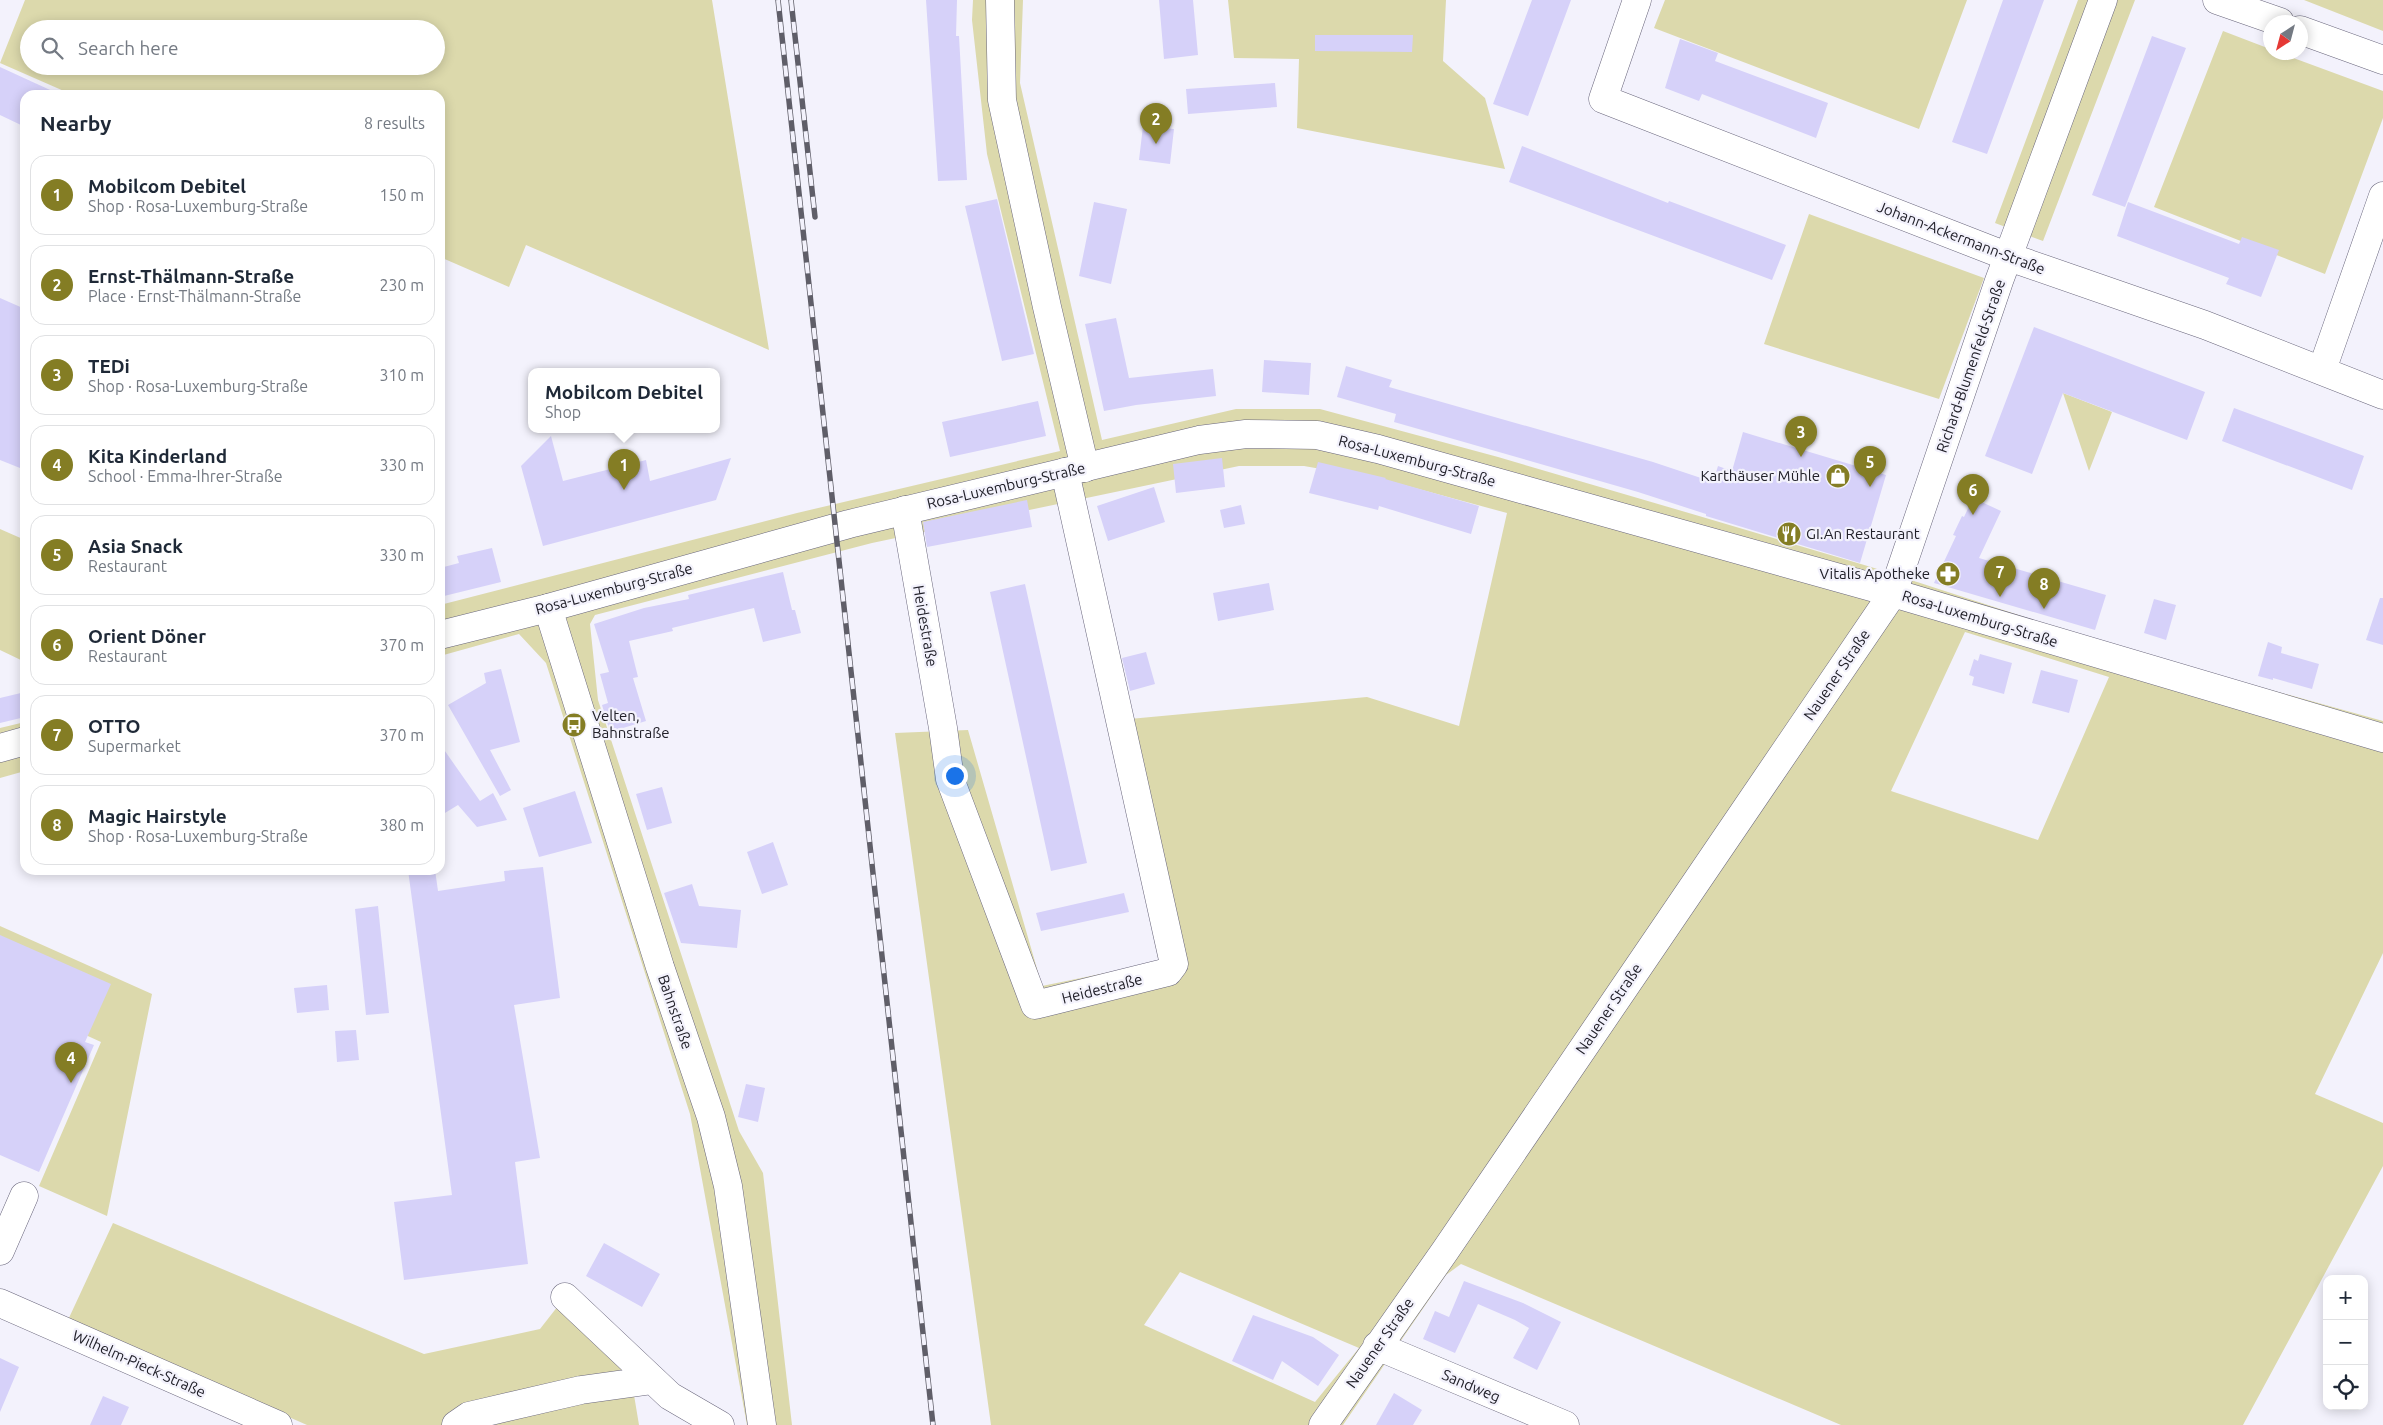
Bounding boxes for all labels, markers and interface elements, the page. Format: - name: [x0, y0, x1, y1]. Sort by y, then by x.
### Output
- north arrow: [2263, 15, 2308, 60]
- search box: [20, 20, 445, 75]
- icon: search: [38, 34, 66, 62]
- text: Search here: [78, 37, 178, 59]
- pin: 2: [1140, 103, 1172, 144]
- text: Nearby: [40, 111, 111, 135]
- text: 8 results: [364, 114, 425, 132]
- text: Mobilcom Debitel: [88, 175, 246, 197]
- text: 1: [52, 186, 62, 204]
- text: 150 m: [379, 186, 424, 204]
- text: Shop · Rosa-Luxemburg-Straße: [88, 197, 308, 215]
- street label: Johann-Ackermann-Straße: [1875, 198, 2048, 277]
- text: Ernst-Thälmann-Straße: [88, 265, 294, 287]
- text: 2: [52, 276, 62, 294]
- text: 230 m: [379, 276, 424, 294]
- street label: Richard-Blumenfeld-Straße: [1933, 277, 2008, 455]
- text: Place · Ernst-Thälmann-Straße: [88, 287, 301, 305]
- text: TEDi: [88, 355, 130, 377]
- text: 3: [52, 366, 62, 384]
- text: 310 m: [379, 366, 424, 384]
- popup: [528, 368, 720, 433]
- text: Shop · Rosa-Luxemburg-Straße: [88, 377, 308, 395]
- text: Mobilcom Debitel: [545, 381, 703, 403]
- text: Shop: [545, 403, 581, 421]
- pin: 3: [1785, 416, 1817, 457]
- street label: Rosa-Luxemburg-Straße: [1337, 431, 1498, 490]
- text: Kita Kinderland: [88, 445, 227, 467]
- pin: 5: [1854, 446, 1886, 487]
- pin: 1: [608, 449, 640, 490]
- text: 4: [52, 456, 62, 474]
- text: 330 m: [379, 456, 424, 474]
- street label: Rosa-Luxemburg-Straße: [925, 459, 1087, 512]
- shop icon: Karthäuser Mühle: [1825, 463, 1851, 489]
- text: School · Emma-Ihrer-Straße: [88, 467, 283, 485]
- place label: Karthäuser Mühle: [1700, 467, 1820, 484]
- pin: 6: [1957, 474, 1989, 515]
- restaurant icon: GI.An Restaurant: [1776, 521, 1802, 547]
- place label: GI.An Restaurant: [1806, 525, 1920, 542]
- text: Asia Snack: [88, 535, 183, 557]
- text: 5: [52, 546, 62, 564]
- text: 330 m: [379, 546, 424, 564]
- pin: 7: [1984, 556, 2016, 597]
- text: Restaurant: [88, 557, 167, 575]
- street label: Rosa-Luxemburg-Straße: [533, 559, 694, 618]
- pharmacy icon: Vitalis Apotheke: [1935, 561, 1961, 587]
- place label: Vitalis Apotheke: [1820, 565, 1930, 582]
- pin: 8: [2028, 568, 2060, 609]
- street label: Heidestraße: [910, 584, 941, 668]
- street label: Rosa-Luxemburg-Straße: [1900, 587, 2060, 650]
- text: Orient Döner: [88, 625, 206, 647]
- street label: Nauener Straße: [1800, 626, 1873, 723]
- text: 6: [52, 636, 62, 654]
- text: 370 m: [379, 636, 424, 654]
- text: Restaurant: [88, 647, 167, 665]
- place label: Velten, Bahnstraße: [592, 707, 669, 741]
- bus stop icon: Velten, Bahnstraße: [561, 712, 587, 738]
- text: OTTO: [88, 715, 140, 737]
- text: 7: [52, 726, 62, 744]
- text: 370 m: [379, 726, 424, 744]
- text: Supermarket: [88, 737, 181, 755]
- your location: [942, 763, 968, 789]
- text: Magic Hairstyle: [88, 805, 227, 827]
- text: 8: [52, 816, 62, 834]
- text: 380 m: [379, 816, 424, 834]
- text: Shop · Rosa-Luxemburg-Straße: [88, 827, 308, 845]
- street label: Nauener Straße: [1572, 960, 1645, 1057]
- street label: Heidestraße: [1060, 970, 1144, 1007]
- street label: Bahnstraße: [655, 972, 696, 1051]
- pin: 4: [55, 1042, 87, 1083]
- map controls: [2323, 1275, 2368, 1410]
- button: +: [2323, 1275, 2368, 1320]
- street label: Nauener Straße: [1342, 1295, 1417, 1391]
- button: −: [2323, 1320, 2368, 1365]
- street label: Wilhelm-Pieck-Straße: [70, 1327, 208, 1401]
- button: locate: [2323, 1365, 2368, 1410]
- street label: Sandweg: [1440, 1366, 1503, 1405]

